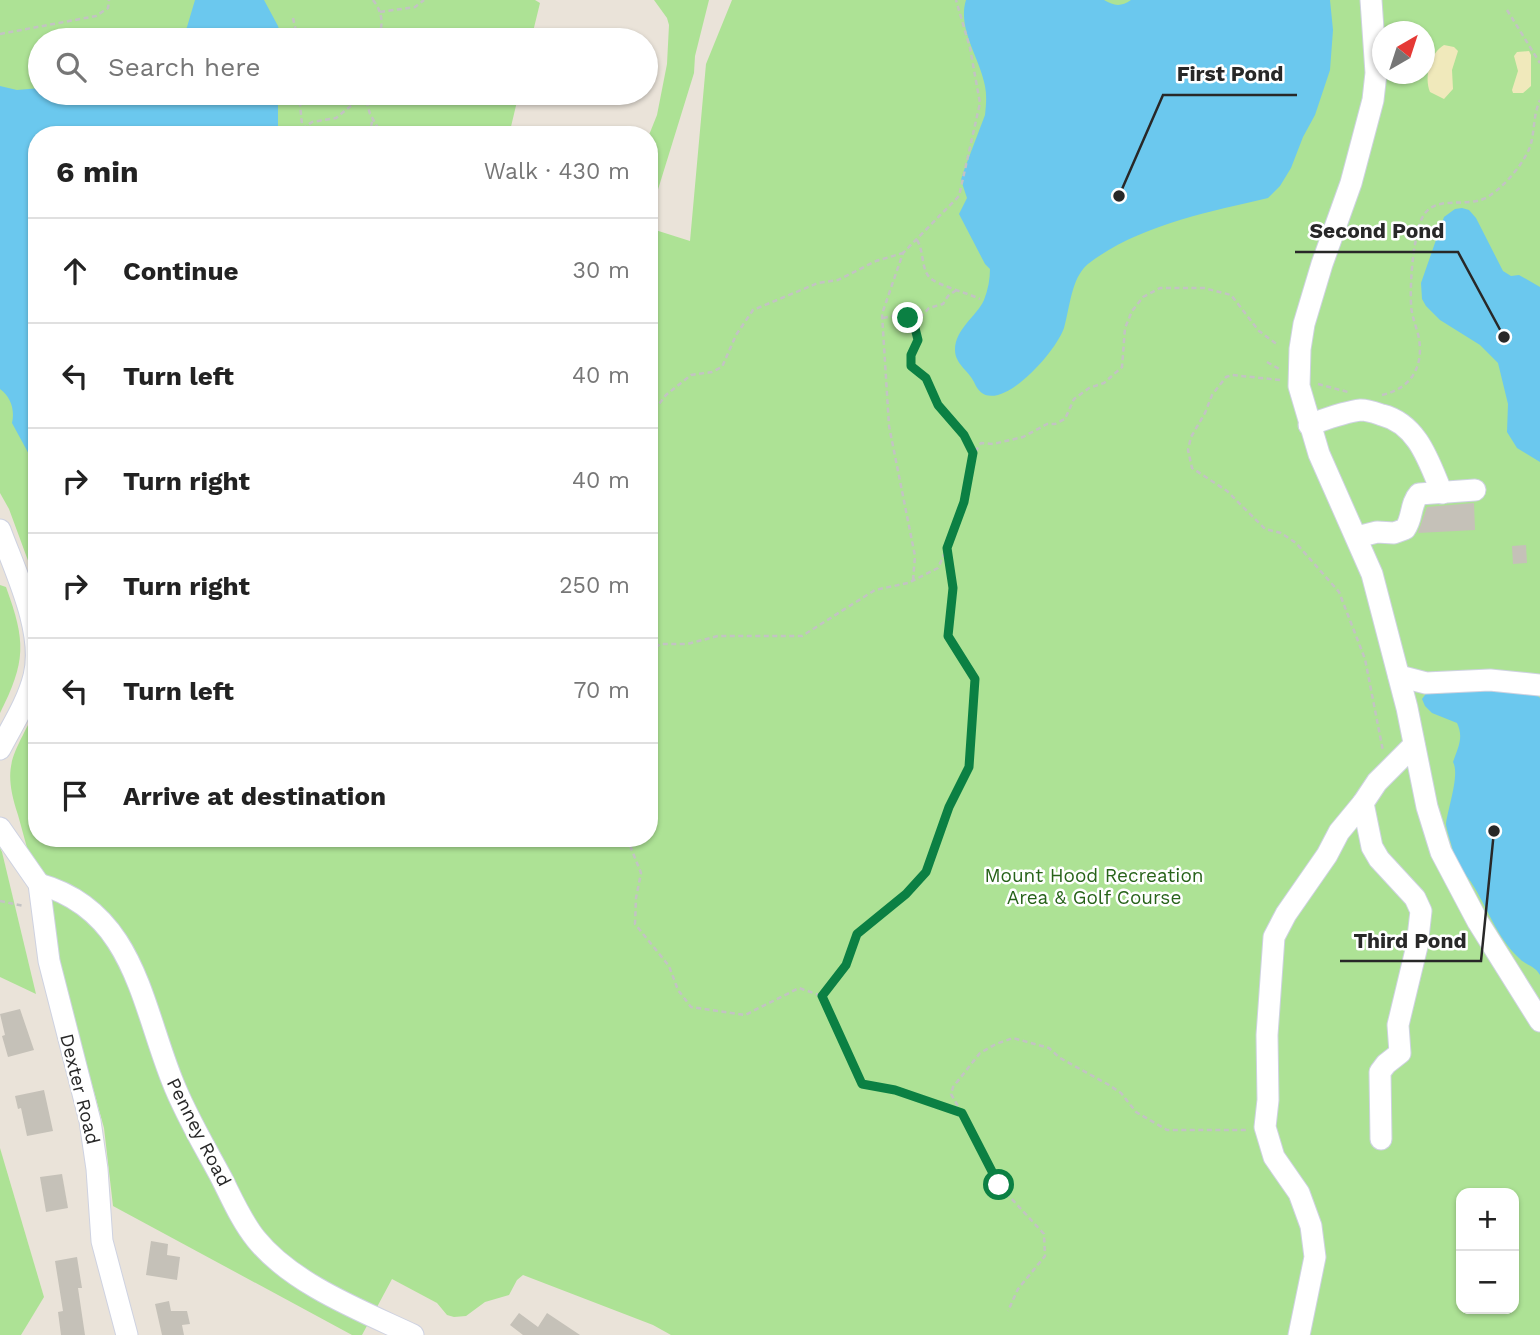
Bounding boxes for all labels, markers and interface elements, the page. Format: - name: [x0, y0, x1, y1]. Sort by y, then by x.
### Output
- north arrow: [1372, 21, 1435, 84]
- search box: [28, 28, 658, 105]
- icon: search: [52, 48, 90, 86]
- text: Search here: [108, 52, 260, 82]
- callout: First Pond: [1163, 53, 1297, 95]
- text: First Pond: [1177, 61, 1283, 86]
- text: 6 min: [56, 154, 139, 189]
- text: Walk · 430 m: [484, 158, 630, 185]
- callout: Second Pond: [1295, 210, 1458, 252]
- text: Second Pond: [1310, 218, 1444, 243]
- icon: ahead: [56, 252, 94, 290]
- text: Continue: [123, 256, 239, 286]
- text: 30 m: [573, 257, 630, 284]
- route end: [892, 302, 923, 333]
- icon: left: [56, 357, 94, 395]
- text: Turn left: [123, 361, 234, 391]
- text: 40 m: [572, 362, 630, 389]
- icon: right: [56, 462, 94, 500]
- text: Turn right: [123, 466, 250, 496]
- text: 40 m: [572, 467, 630, 494]
- icon: right: [56, 567, 94, 605]
- text: Turn right: [123, 571, 250, 601]
- text: 250 m: [559, 572, 630, 599]
- icon: left: [56, 672, 94, 710]
- text: Turn left: [123, 676, 234, 706]
- text: 70 m: [573, 677, 630, 704]
- icon: arrive: [56, 777, 94, 815]
- text: Arrive at destination: [123, 781, 386, 811]
- park label: Mount Hood Recreation Area & Golf Course: [984, 864, 1204, 909]
- callout: Third Pond: [1340, 919, 1481, 961]
- text: Third Pond: [1353, 928, 1467, 953]
- street label: Dexter Road: [55, 1031, 105, 1147]
- street label: Penney Road: [162, 1074, 236, 1190]
- route start: [983, 1169, 1014, 1200]
- map controls: [1456, 1188, 1519, 1314]
- button: +: [1456, 1188, 1519, 1251]
- button: −: [1456, 1251, 1519, 1314]

